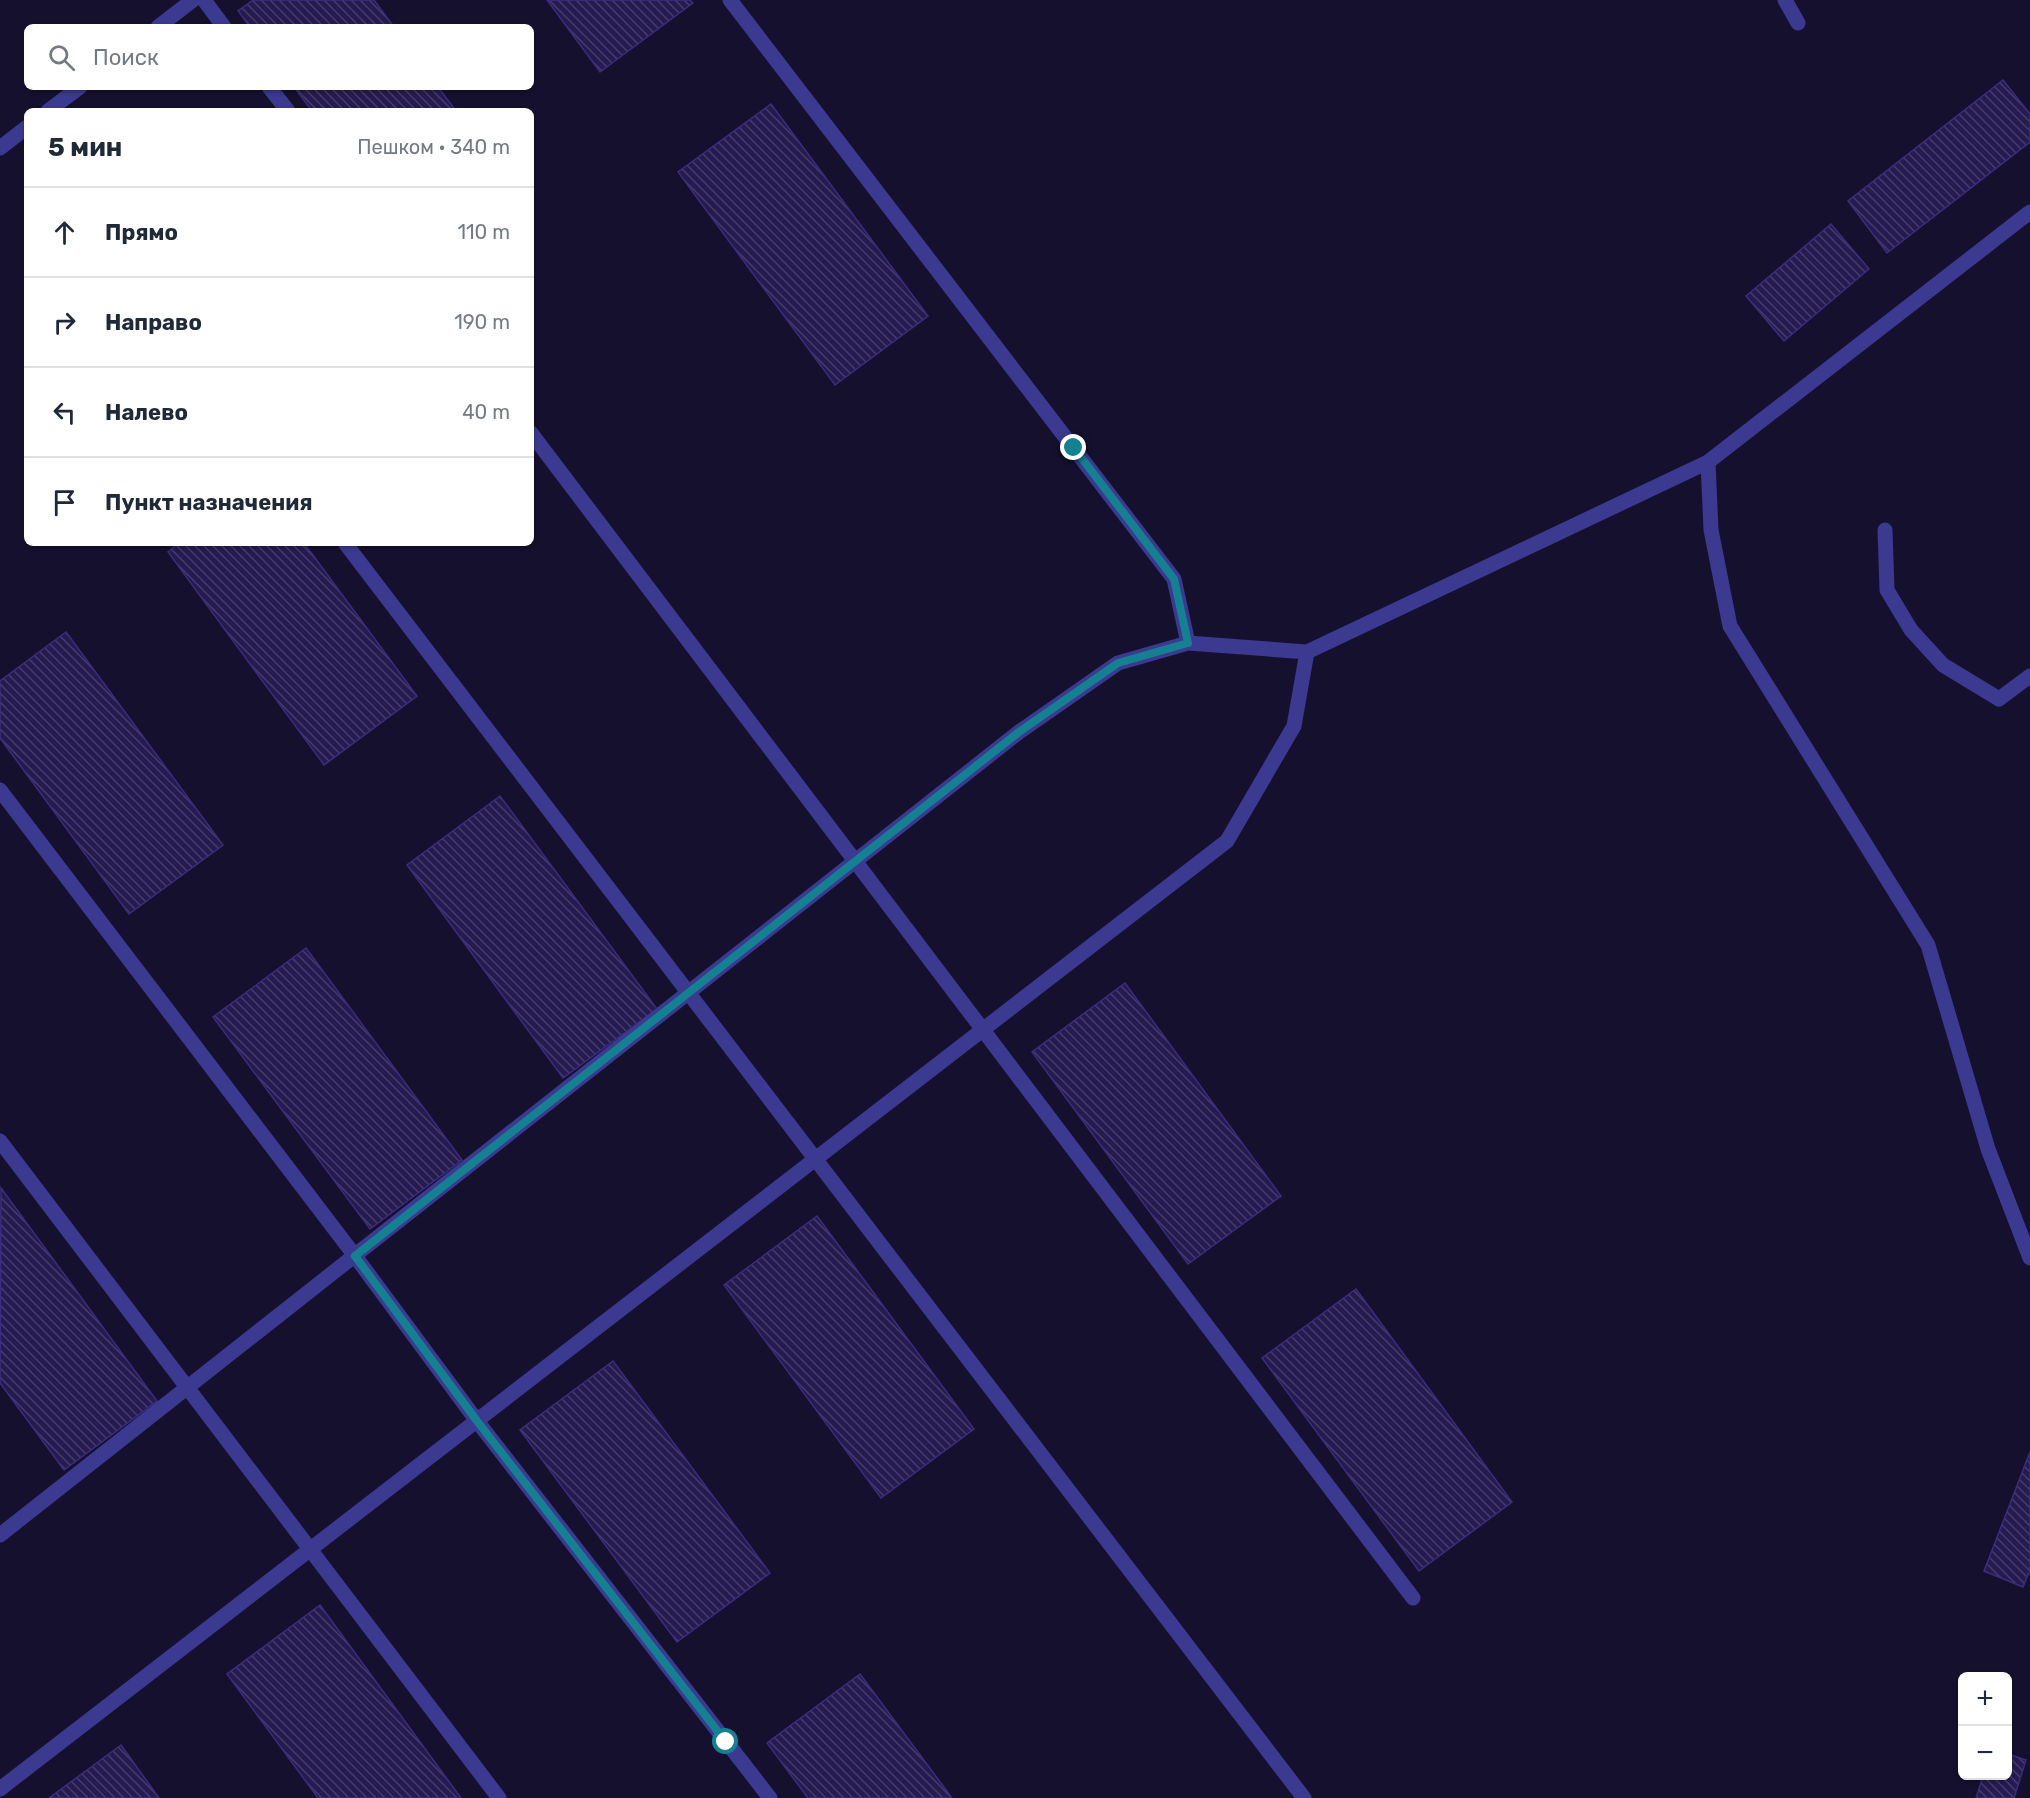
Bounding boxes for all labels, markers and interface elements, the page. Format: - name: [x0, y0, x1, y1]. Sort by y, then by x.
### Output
- search box: [24, 24, 534, 90]
- icon: search: [45, 41, 78, 74]
- text: Поиск: [93, 44, 159, 71]
- text: 5 мин: [48, 132, 122, 163]
- text: Пешком · 340 m: [357, 135, 510, 159]
- icon: ahead: [48, 216, 81, 249]
- text: Прямо: [105, 219, 178, 246]
- text: 110 m: [458, 220, 510, 244]
- icon: right: [48, 306, 81, 339]
- text: Направо: [105, 309, 202, 336]
- text: 190 m: [454, 310, 510, 334]
- icon: left: [48, 396, 81, 429]
- text: Налево: [105, 399, 188, 426]
- text: 40 m: [462, 400, 510, 424]
- route end: [1060, 434, 1086, 460]
- icon: arrive: [48, 486, 81, 519]
- text: Пункт назначения: [105, 489, 313, 516]
- map controls: [1958, 1672, 2012, 1780]
- button: +: [1958, 1672, 2012, 1726]
- button: −: [1958, 1726, 2012, 1780]
- route start: [712, 1728, 738, 1754]

